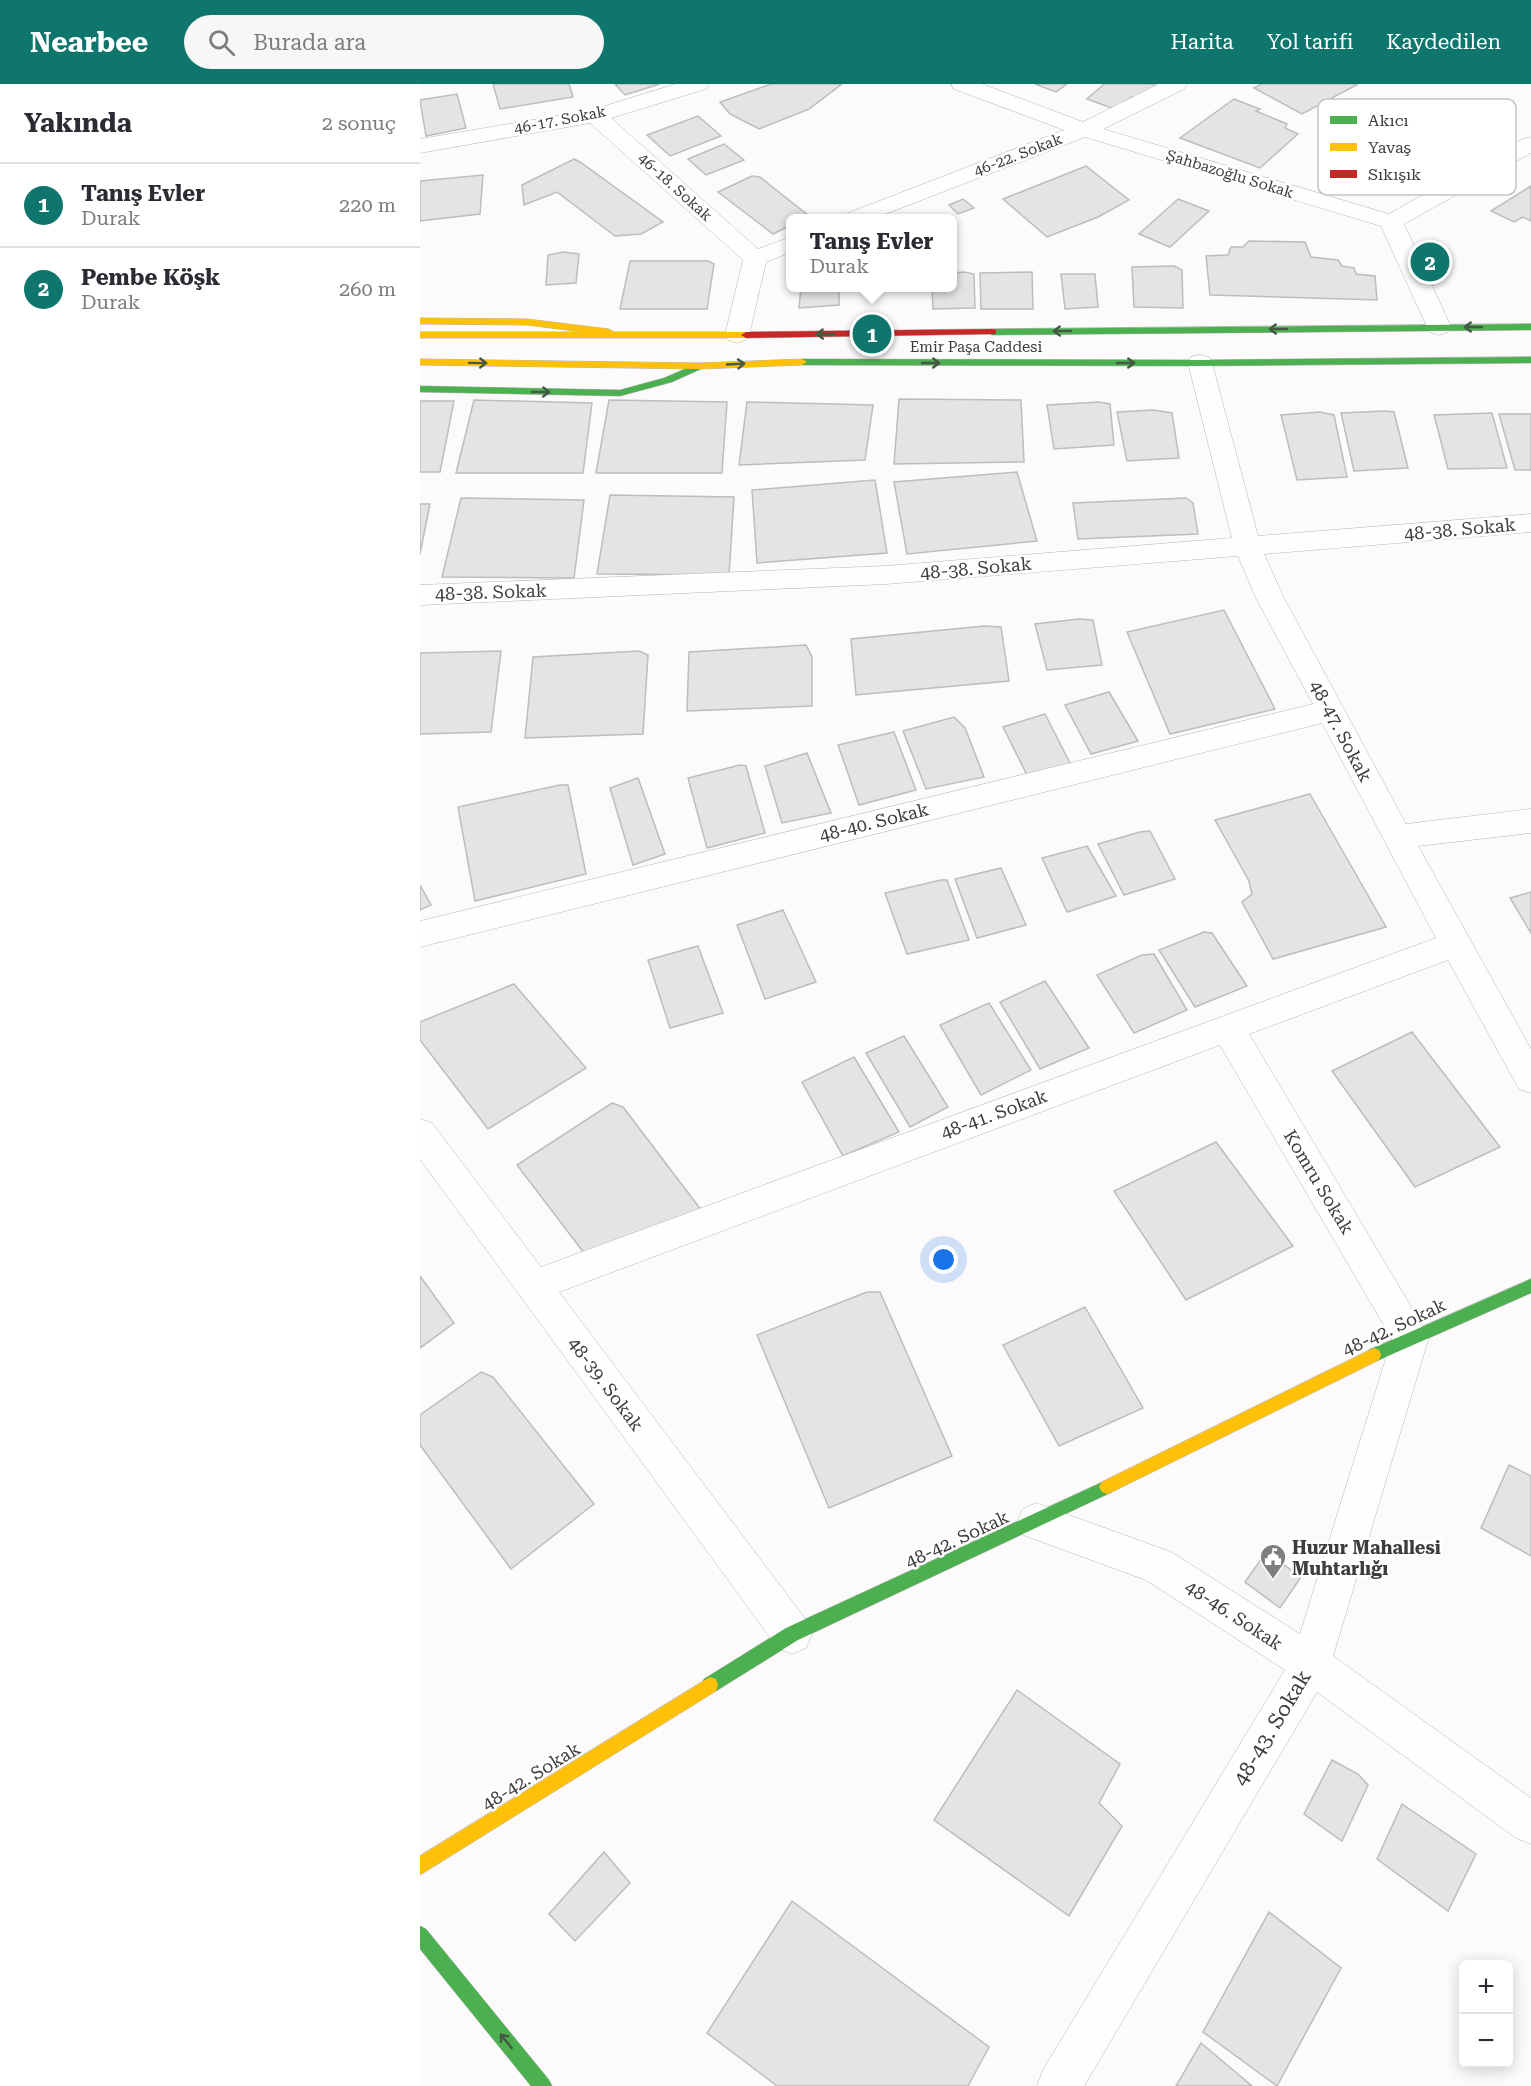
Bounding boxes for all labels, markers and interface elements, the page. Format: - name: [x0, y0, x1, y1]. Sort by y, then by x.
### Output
- search box: [184, 15, 604, 69]
- text: Nearbee: [30, 26, 148, 59]
- icon: search: [205, 26, 238, 59]
- text: Burada ara: [253, 30, 366, 55]
- text: Harita: [1171, 30, 1234, 54]
- text: Yol tarifi: [1267, 30, 1353, 54]
- text: Kaydedilen: [1386, 30, 1501, 54]
- legend: [1318, 99, 1516, 195]
- street label: 46-17. Sokak: [512, 102, 608, 138]
- text: Yakında: [24, 108, 132, 138]
- text: 2 sonuç: [322, 111, 396, 135]
- text: Akıcı: [1368, 111, 1409, 130]
- street label: 46-22. Sokak: [971, 130, 1065, 180]
- text: Yavaş: [1368, 138, 1412, 157]
- street label: Şahbazoğlu Sokak: [1164, 146, 1296, 202]
- street label: 46-18. Sokak: [634, 149, 716, 225]
- text: Sıkışık: [1368, 165, 1421, 184]
- text: Tanış Evler: [81, 181, 205, 206]
- text: 1: [38, 193, 49, 217]
- text: 220 m: [339, 193, 396, 217]
- text: Durak: [81, 206, 140, 230]
- popup: [786, 214, 957, 292]
- text: Tanış Evler: [809, 229, 934, 254]
- pin: 2: [1410, 240, 1450, 285]
- text: Durak: [809, 254, 869, 278]
- text: Pembe Köşk: [81, 265, 220, 290]
- text: 2: [38, 277, 49, 301]
- text: 260 m: [339, 277, 396, 301]
- text: Durak: [81, 290, 140, 314]
- pin: 1: [852, 312, 892, 356]
- one-way arrow: [1463, 321, 1483, 333]
- one-way arrow: [1268, 323, 1288, 334]
- one-way arrow: [1052, 325, 1072, 337]
- one-way arrow: [815, 328, 835, 340]
- street label: Emir Paşa Caddesi: [910, 338, 1042, 356]
- one-way arrow: [468, 357, 488, 369]
- one-way arrow: [921, 357, 941, 369]
- one-way arrow: [1116, 357, 1136, 369]
- one-way arrow: [726, 359, 746, 370]
- one-way arrow: [531, 386, 551, 397]
- street label: 48-38. Sokak: [1403, 514, 1517, 544]
- street label: 48-38. Sokak: [919, 553, 1033, 583]
- street label: 48-38. Sokak: [435, 580, 547, 604]
- street label: 48-47. Sokak: [1305, 677, 1377, 785]
- street label: 48-40. Sokak: [817, 798, 931, 846]
- street label: 48-41. Sokak: [938, 1085, 1050, 1143]
- street label: Komru Sokak: [1280, 1126, 1358, 1238]
- your location: [929, 1245, 958, 1274]
- street label: 48-42. Sokak: [1339, 1294, 1449, 1360]
- street label: 48-39. Sokak: [564, 1333, 648, 1435]
- street label: 48-42. Sokak: [902, 1506, 1012, 1572]
- place label: Huzur Mahallesi Muhtarlığı: [1292, 1537, 1441, 1579]
- public building icon: Huzur Mahallesi Muhtarlığı: [1258, 1542, 1288, 1580]
- street label: 48-46. Sokak: [1181, 1576, 1287, 1654]
- street label: 48-43. Sokak: [1228, 1666, 1316, 1790]
- street label: 48-42. Sokak: [478, 1737, 584, 1815]
- map controls: [1459, 1960, 1513, 2068]
- button: +: [1459, 1960, 1513, 2014]
- button: −: [1459, 2014, 1513, 2068]
- one-way arrow: [499, 2033, 512, 2049]

